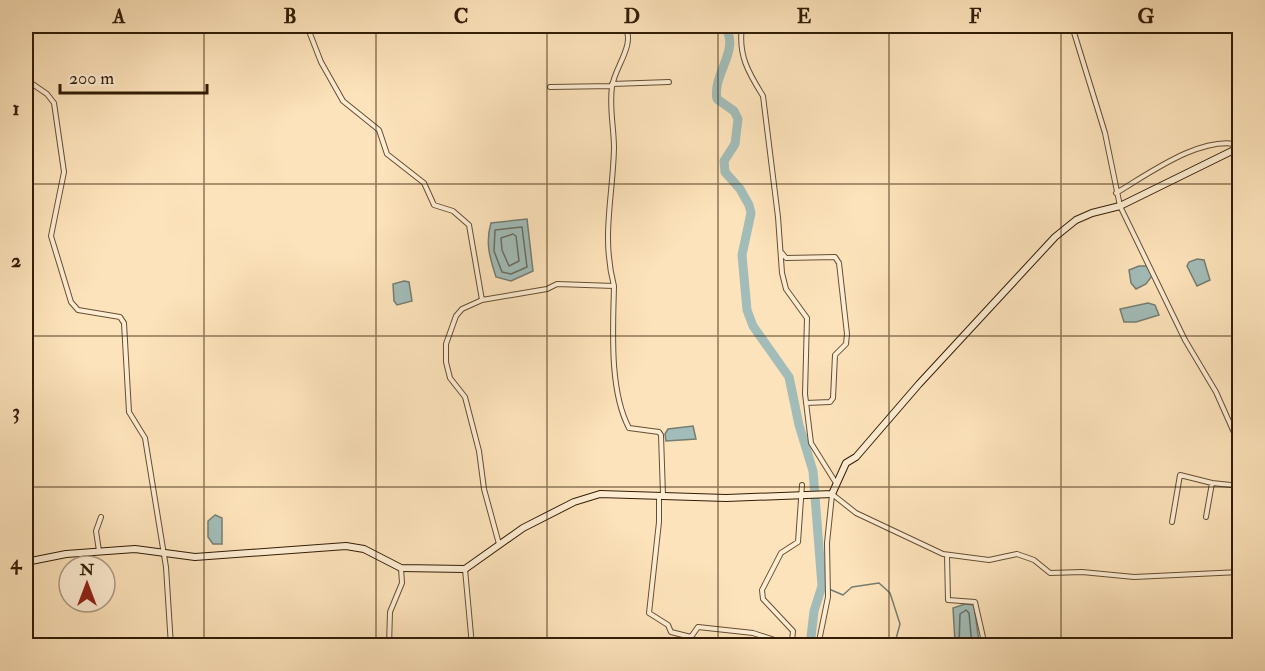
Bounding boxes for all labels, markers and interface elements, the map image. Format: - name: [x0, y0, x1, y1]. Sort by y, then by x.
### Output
- text: A: [112, 4, 126, 29]
- text: B: [283, 4, 297, 29]
- text: C: [454, 4, 468, 29]
- text: D: [624, 4, 640, 29]
- text: E: [797, 4, 812, 29]
- text: F: [969, 4, 982, 29]
- text: G: [1138, 4, 1155, 29]
- scale bar: [60, 57, 207, 95]
- text: 200 m: [69, 67, 114, 90]
- text: 1: [12, 96, 20, 121]
- text: 2: [11, 248, 21, 273]
- text: 3: [12, 399, 20, 424]
- text: 4: [10, 550, 23, 575]
- north arrow: [57, 554, 117, 614]
- text: N: [79, 560, 95, 580]

